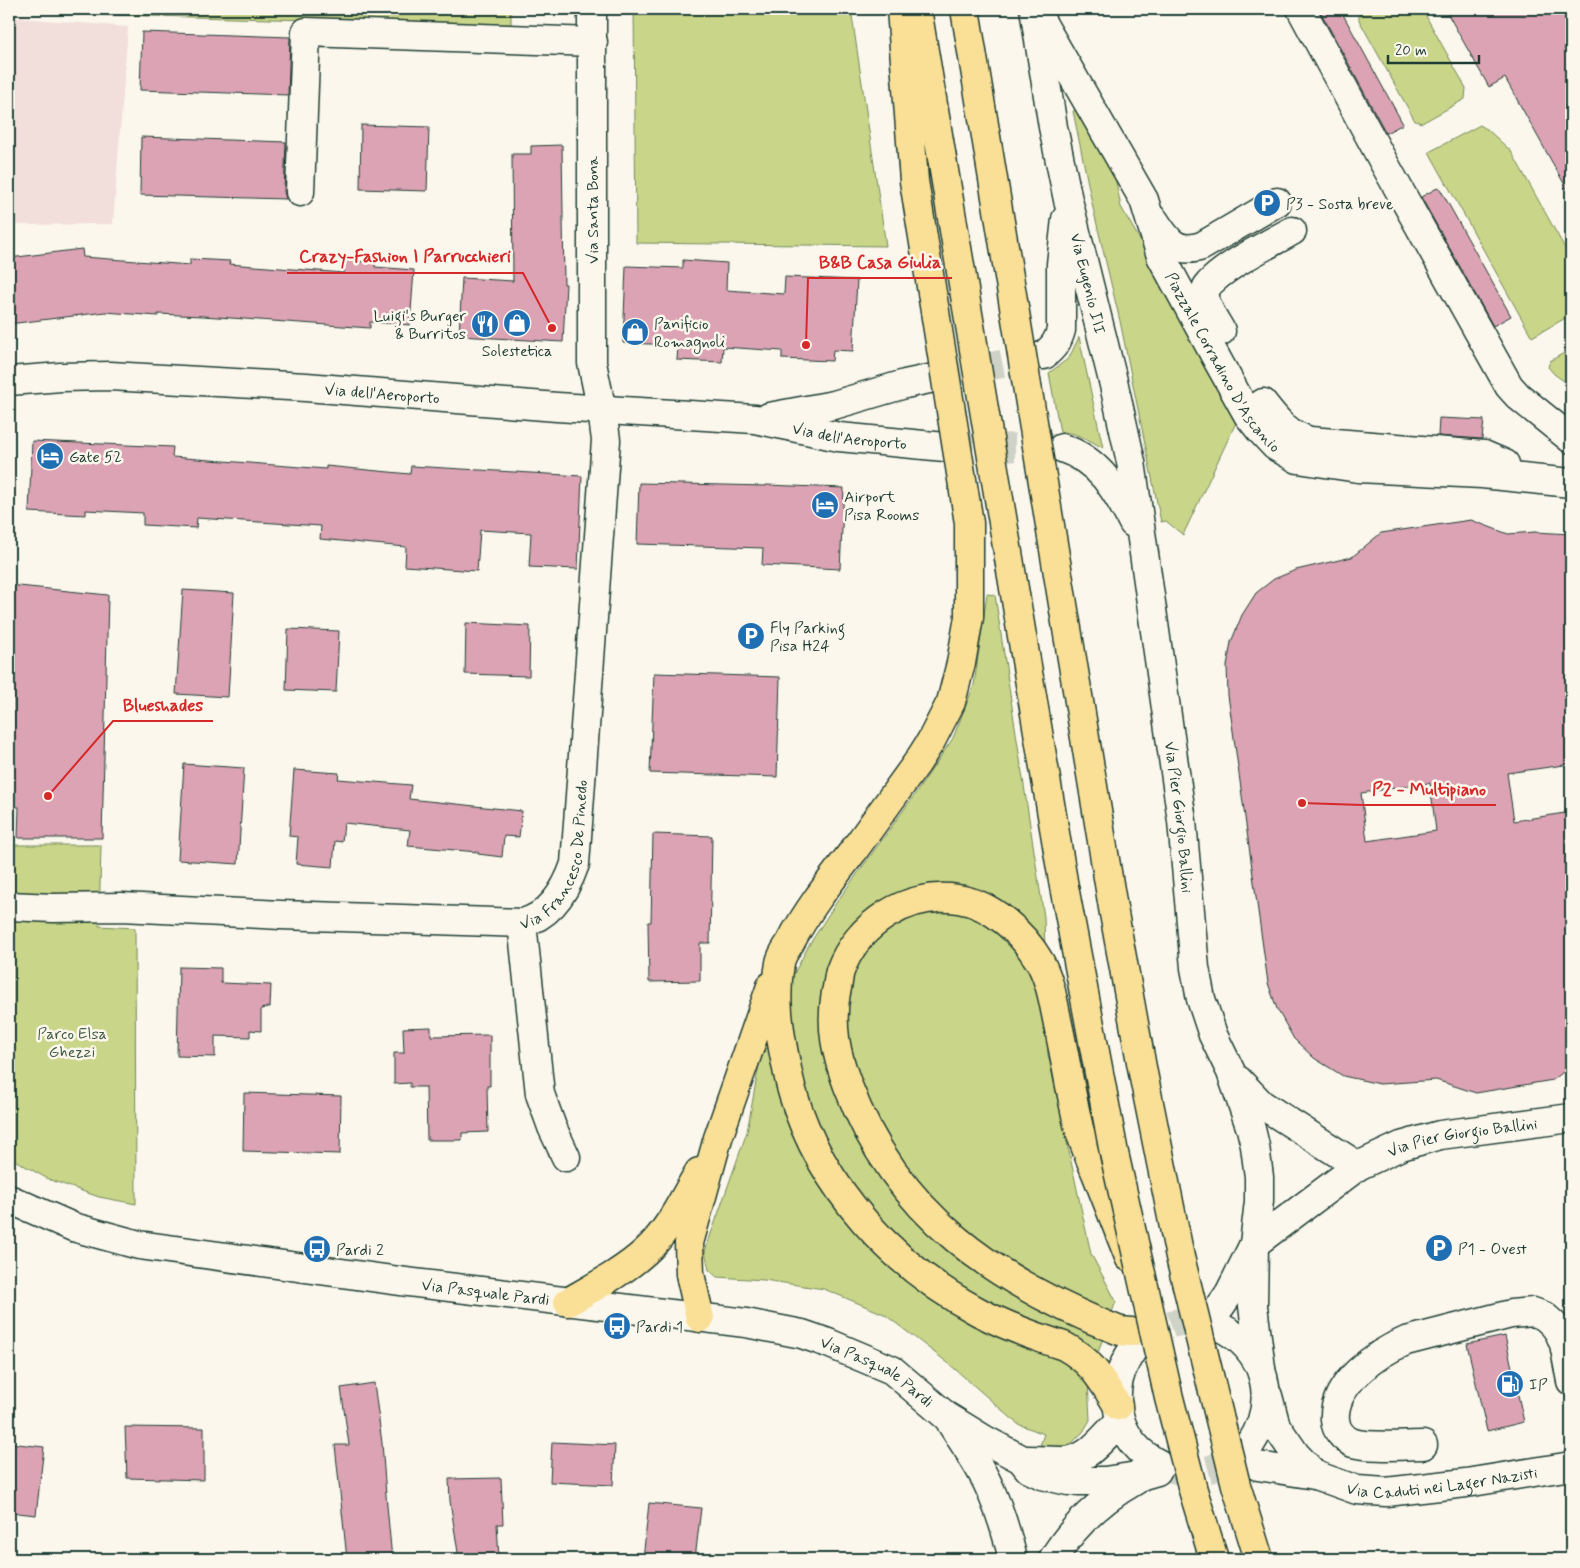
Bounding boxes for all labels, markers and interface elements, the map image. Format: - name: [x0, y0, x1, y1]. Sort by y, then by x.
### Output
- scale bar: [1388, 32, 1479, 64]
- text: 20 m: [1395, 41, 1427, 61]
- street label: Via Santa Bona: [583, 156, 604, 264]
- parking icon: P3 - Sosta breve: [1252, 188, 1282, 218]
- place label: P3 - Sosta breve: [1286, 194, 1394, 215]
- street label: Via Eugenio III: [1065, 231, 1110, 336]
- callout: Crazy-Fashion I Parrucchieri: [287, 240, 523, 273]
- text: Crazy-Fashion I Parrucchieri: [299, 245, 511, 269]
- callout: B&B Casa Giulia: [808, 245, 952, 278]
- text: B&B Casa Giulia: [819, 251, 941, 275]
- street label: Piazzale Corradino D'Ascanio: [1160, 269, 1283, 459]
- place label: Luigi's Burger & Burritos: [373, 306, 466, 345]
- shop icon: Solestetica: [502, 308, 532, 338]
- restaurant icon: Luigi's Burger & Burritos: [470, 309, 500, 339]
- place label: Panificio Romagnoli: [654, 314, 725, 354]
- shop icon: Panificio Romagnoli: [620, 317, 650, 347]
- place label: Solestetica: [482, 341, 552, 362]
- street label: Via dell'Aeroporto: [324, 380, 440, 410]
- street label: Via dell'Aeroporto: [790, 418, 908, 455]
- hotel icon: Gate 52: [35, 441, 65, 471]
- place label: Gate 52: [69, 447, 122, 468]
- place label: Airport Pisa Rooms: [844, 487, 919, 526]
- hotel icon: Airport Pisa Rooms: [810, 490, 840, 520]
- place label: Fly Parking Pisa H24: [770, 618, 845, 657]
- parking icon: Fly Parking Pisa H24: [736, 621, 766, 651]
- callout: Blueshades: [113, 688, 213, 721]
- text: Blueshades: [123, 694, 203, 718]
- street label: Via Pier Giorgio Ballini: [1159, 740, 1197, 894]
- callout: P2 - Multipiano: [1362, 772, 1496, 805]
- text: P2 - Multipiano: [1372, 778, 1486, 802]
- street label: Via Francesco De Pinedo: [518, 779, 593, 935]
- park label: Parco Elsa Ghezzi: [37, 1024, 107, 1063]
- street label: Via Pier Giorgio Ballini: [1384, 1113, 1539, 1163]
- parking icon: P1 - Ovest: [1424, 1233, 1454, 1263]
- bus stop icon: Pardi 2: [302, 1234, 332, 1264]
- place label: P1 - Ovest: [1458, 1239, 1527, 1260]
- place label: Pardi 2: [336, 1240, 384, 1261]
- street label: Via Pasquale Pardi: [420, 1275, 551, 1311]
- bus stop icon: Pardi 1: [602, 1311, 632, 1341]
- place label: Pardi 1: [636, 1317, 683, 1338]
- street label: Via Pasquale Pardi: [817, 1332, 937, 1413]
- fuel station icon: IP: [1495, 1369, 1525, 1399]
- place label: IP: [1529, 1375, 1548, 1396]
- street label: Via Caduti nei Lager Nazisti: [1343, 1463, 1539, 1504]

